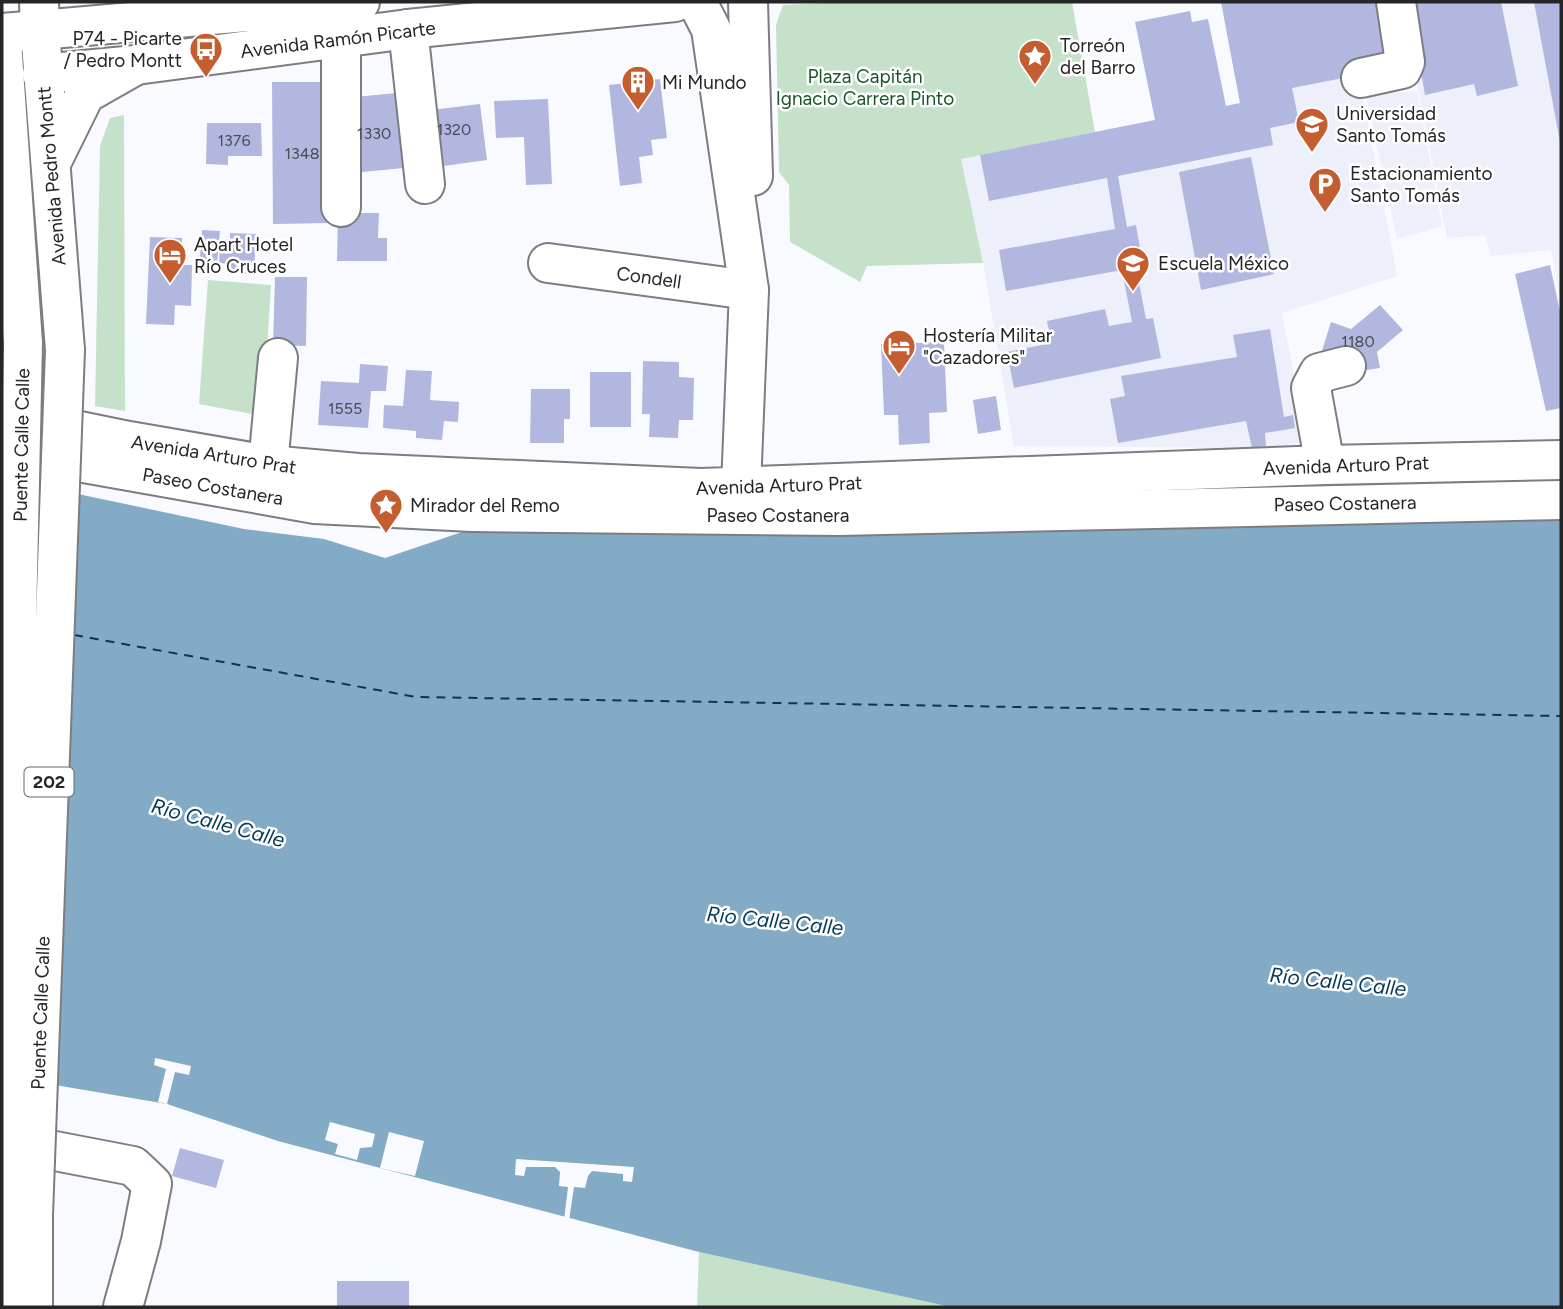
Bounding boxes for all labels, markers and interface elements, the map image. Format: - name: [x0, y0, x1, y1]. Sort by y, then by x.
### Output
- street label: Avenida Ramón Picarte: [239, 16, 437, 63]
- place label: P74 - Picarte / Pedro Montt: [63, 27, 182, 72]
- bus stop icon: P74 - Picarte / Pedro Montt: [187, 30, 225, 79]
- place label: Torreón del Barro: [1060, 34, 1136, 79]
- place icon: Torreón del Barro: [1016, 37, 1054, 86]
- building icon: Mi Mundo: [619, 63, 657, 112]
- park label: Plaza Capitán Ignacio Carrera Pinto: [776, 65, 954, 110]
- place label: Mi Mundo: [662, 71, 747, 94]
- street label: Avenida Pedro Montt: [32, 85, 71, 266]
- place label: Universidad Santo Tomás: [1336, 102, 1446, 147]
- school or university icon: Universidad Santo Tomás: [1293, 105, 1331, 154]
- house number: 1320: [437, 120, 471, 139]
- house number: 1330: [357, 124, 391, 143]
- house number: 1376: [218, 131, 250, 150]
- house number: 1348: [284, 144, 320, 163]
- place label: Estacionamiento Santo Tomás: [1350, 162, 1493, 207]
- parking icon: Estacionamiento Santo Tomás: [1306, 165, 1344, 214]
- place label: Apart Hotel Río Cruces: [194, 233, 293, 278]
- hotel icon: Apart Hotel Río Cruces: [151, 236, 189, 285]
- school or university icon: Escuela México: [1114, 244, 1152, 293]
- place label: Escuela México: [1158, 252, 1289, 275]
- street label: Condell: [615, 262, 683, 293]
- place label: Hostería Militar "Cazadores": [923, 324, 1053, 369]
- hotel icon: Hostería Militar "Cazadores": [880, 327, 918, 376]
- house number: 1180: [1341, 332, 1375, 351]
- street label: Puente Calle Calle: [9, 368, 34, 522]
- house number: 1555: [328, 399, 362, 418]
- street label: Avenida Arturo Prat: [130, 430, 298, 479]
- street label: Avenida Arturo Prat: [1262, 451, 1430, 480]
- street label: Paseo Costanera: [141, 463, 285, 510]
- street label: Avenida Arturo Prat: [695, 471, 863, 500]
- place icon: Mirador del Remo: [367, 486, 405, 535]
- street label: Paseo Costanera: [1273, 491, 1417, 516]
- place label: Mirador del Remo: [410, 494, 560, 517]
- street label: Paseo Costanera: [707, 504, 849, 527]
- road number: 202: [24, 768, 74, 796]
- water label: Río Calle Calle: [149, 793, 288, 852]
- water label: Río Calle Calle: [706, 901, 845, 940]
- street label: Puente Calle Calle: [26, 936, 55, 1090]
- water label: Río Calle Calle: [1269, 962, 1408, 1001]

